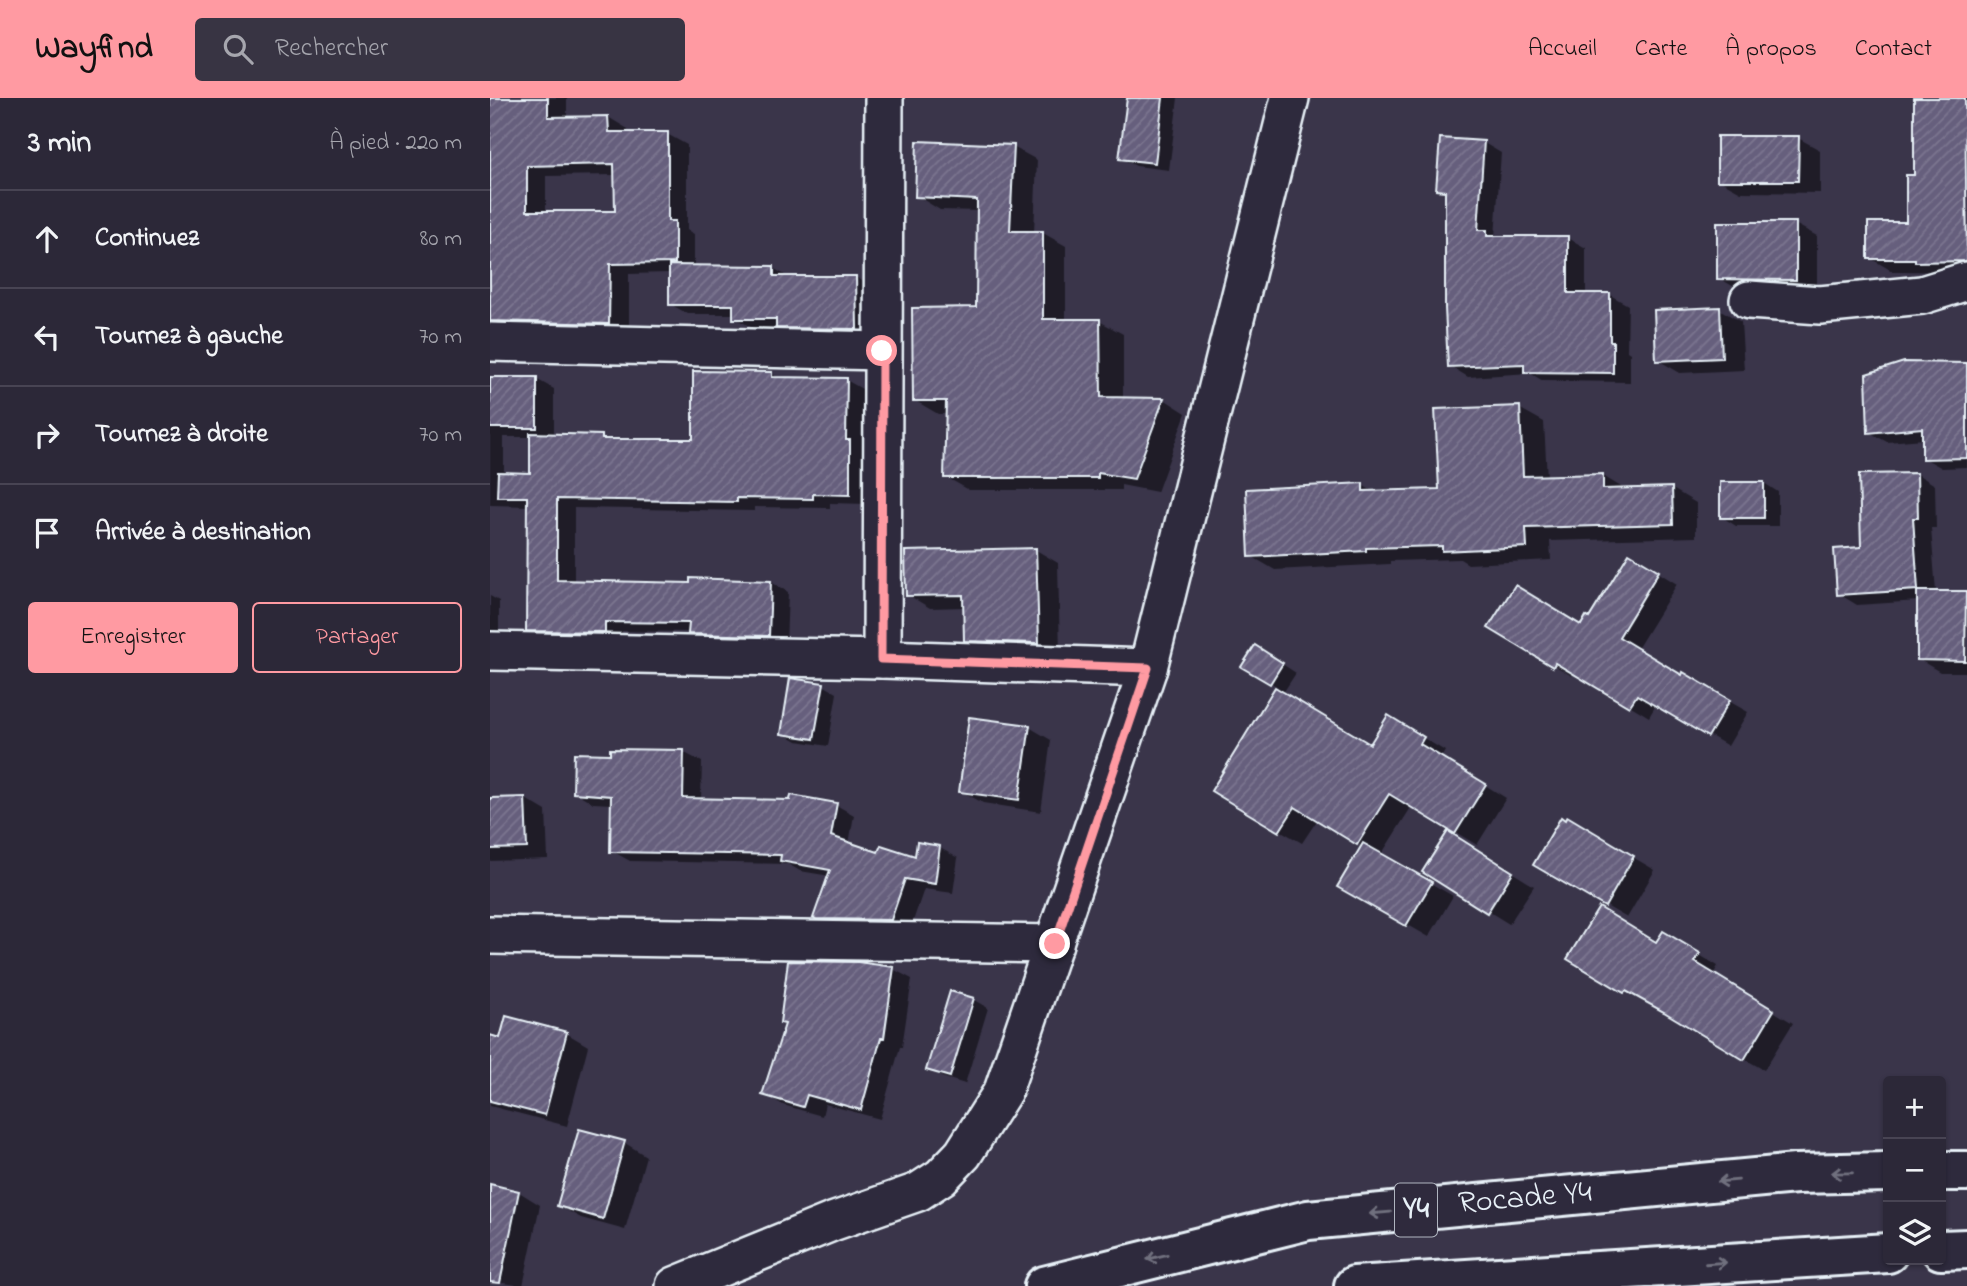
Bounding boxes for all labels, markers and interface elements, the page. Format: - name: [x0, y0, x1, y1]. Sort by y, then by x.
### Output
- search box: [195, 18, 685, 81]
- text: Wayfind: [35, 25, 153, 73]
- icon: search: [219, 30, 257, 68]
- text: Rechercher: [275, 30, 388, 68]
- text: Accueil: [1528, 32, 1597, 67]
- text: Carte: [1635, 32, 1687, 67]
- text: À propos: [1725, 32, 1817, 67]
- text: Contact: [1855, 32, 1932, 67]
- text: 3 min: [28, 122, 91, 166]
- text: À pied · 220 m: [329, 127, 462, 160]
- icon: ahead: [28, 220, 66, 258]
- text: Continuez: [95, 220, 199, 258]
- text: 80 m: [420, 223, 462, 256]
- icon: left: [28, 318, 66, 356]
- text: Tournez à gauche: [95, 318, 283, 356]
- text: 70 m: [419, 321, 462, 354]
- route start: [866, 335, 897, 366]
- icon: right: [28, 416, 66, 454]
- text: Tournez à droite: [95, 416, 268, 454]
- text: 70 m: [419, 419, 462, 452]
- icon: arrive: [28, 514, 66, 552]
- text: Arrivée à destination: [95, 514, 311, 552]
- button: Enregistrer: [28, 602, 238, 673]
- button: Partager: [252, 602, 462, 673]
- route end: [1039, 928, 1070, 959]
- map controls: [1883, 1076, 1946, 1265]
- button: +: [1883, 1076, 1946, 1139]
- button: −: [1883, 1139, 1946, 1202]
- one-way arrow: [1831, 1167, 1854, 1180]
- street label: Rocade Y4: [1456, 1170, 1594, 1228]
- one-way arrow: [1717, 1175, 1740, 1188]
- road number: Y4: [1395, 1184, 1437, 1236]
- button: layers: [1883, 1202, 1946, 1265]
- one-way arrow: [1369, 1207, 1391, 1220]
- one-way arrow: [1146, 1251, 1169, 1265]
- one-way arrow: [1704, 1257, 1727, 1270]

